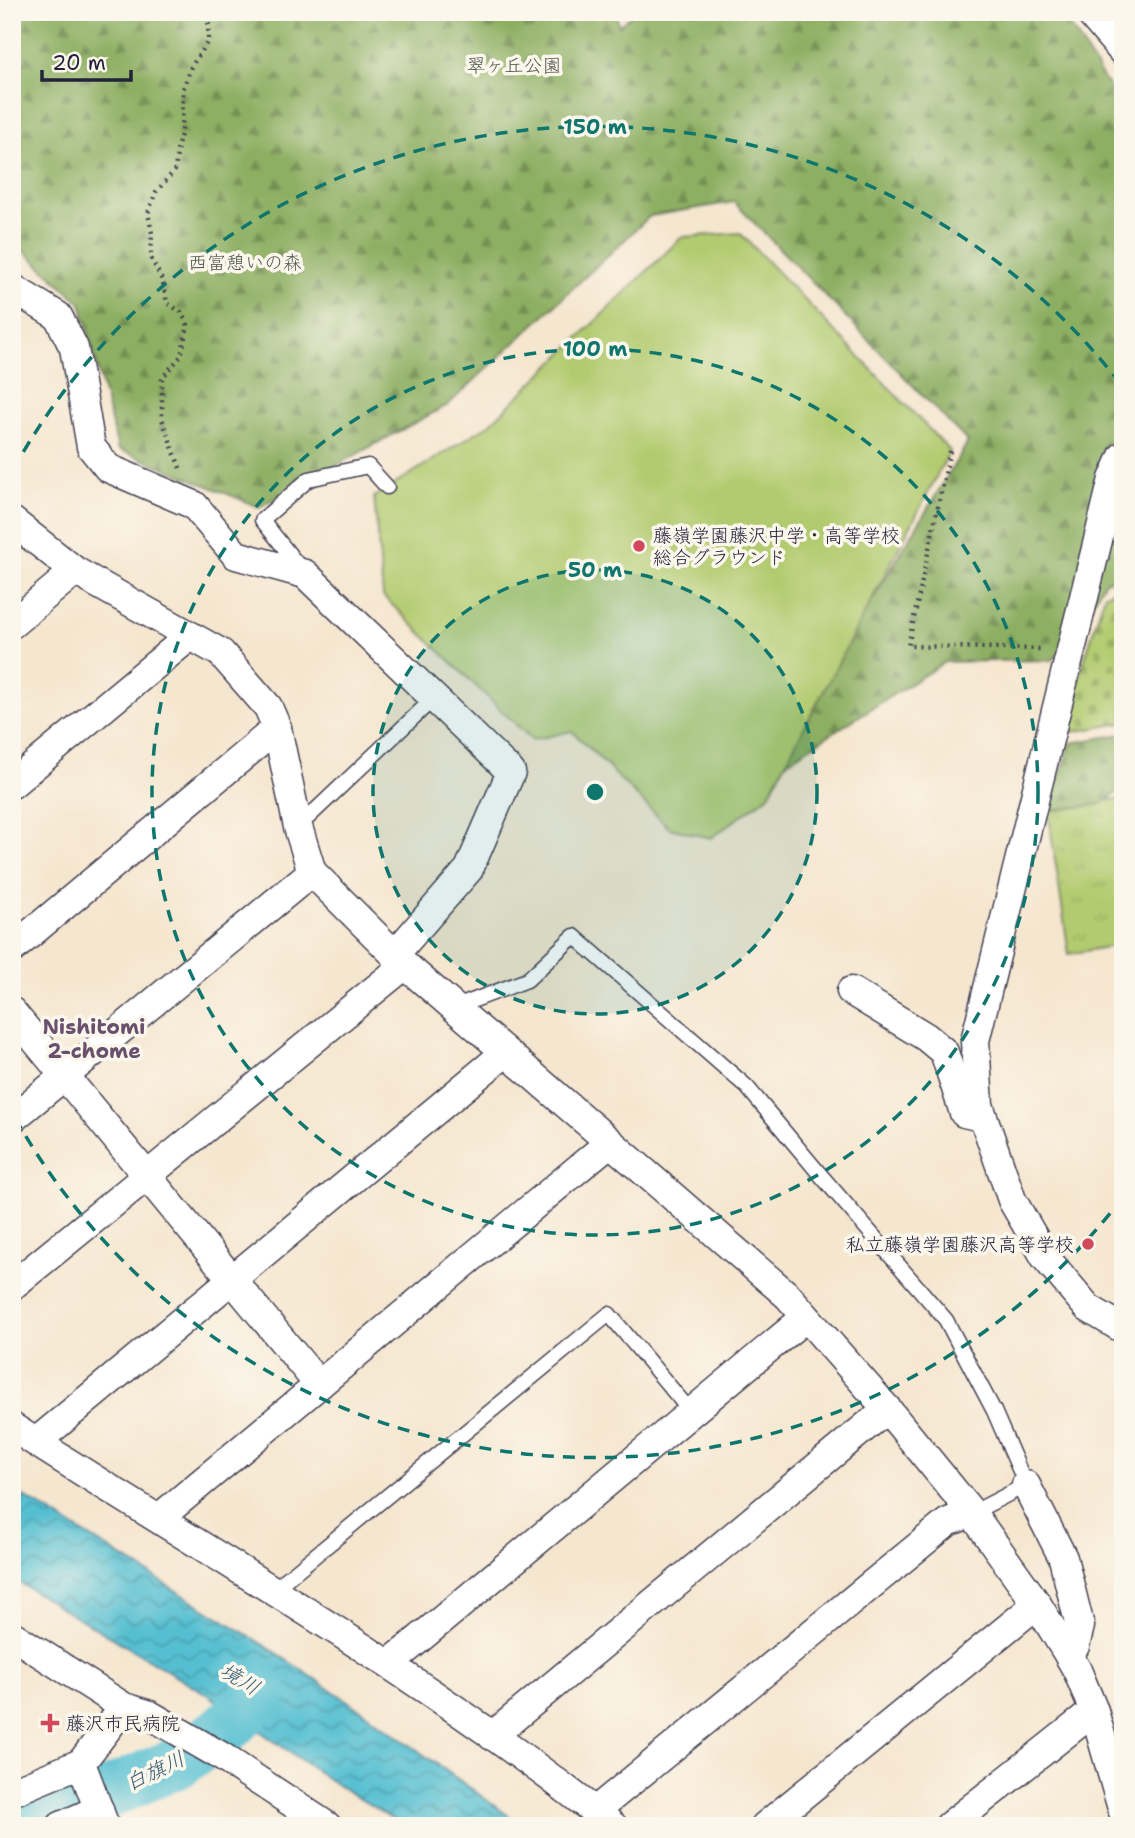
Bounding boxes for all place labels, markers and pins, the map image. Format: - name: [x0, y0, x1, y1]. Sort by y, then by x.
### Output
- place label: 藤嶺学園藤沢中学・高等学校 総合グラウンド: [653, 523, 900, 570]
- marker: 藤嶺学園藤沢中学・高等学校 総合グラウンド: [631, 538, 647, 554]
- centre of rings: [583, 780, 607, 804]
- place label: 私立藤嶺学園藤沢高等学校: [846, 1232, 1074, 1257]
- marker: 私立藤嶺学園藤沢高等学校: [1080, 1236, 1096, 1252]
- place label: 藤沢市民病院: [66, 1711, 180, 1736]
- marker: 藤沢市民病院: [40, 1713, 60, 1733]

